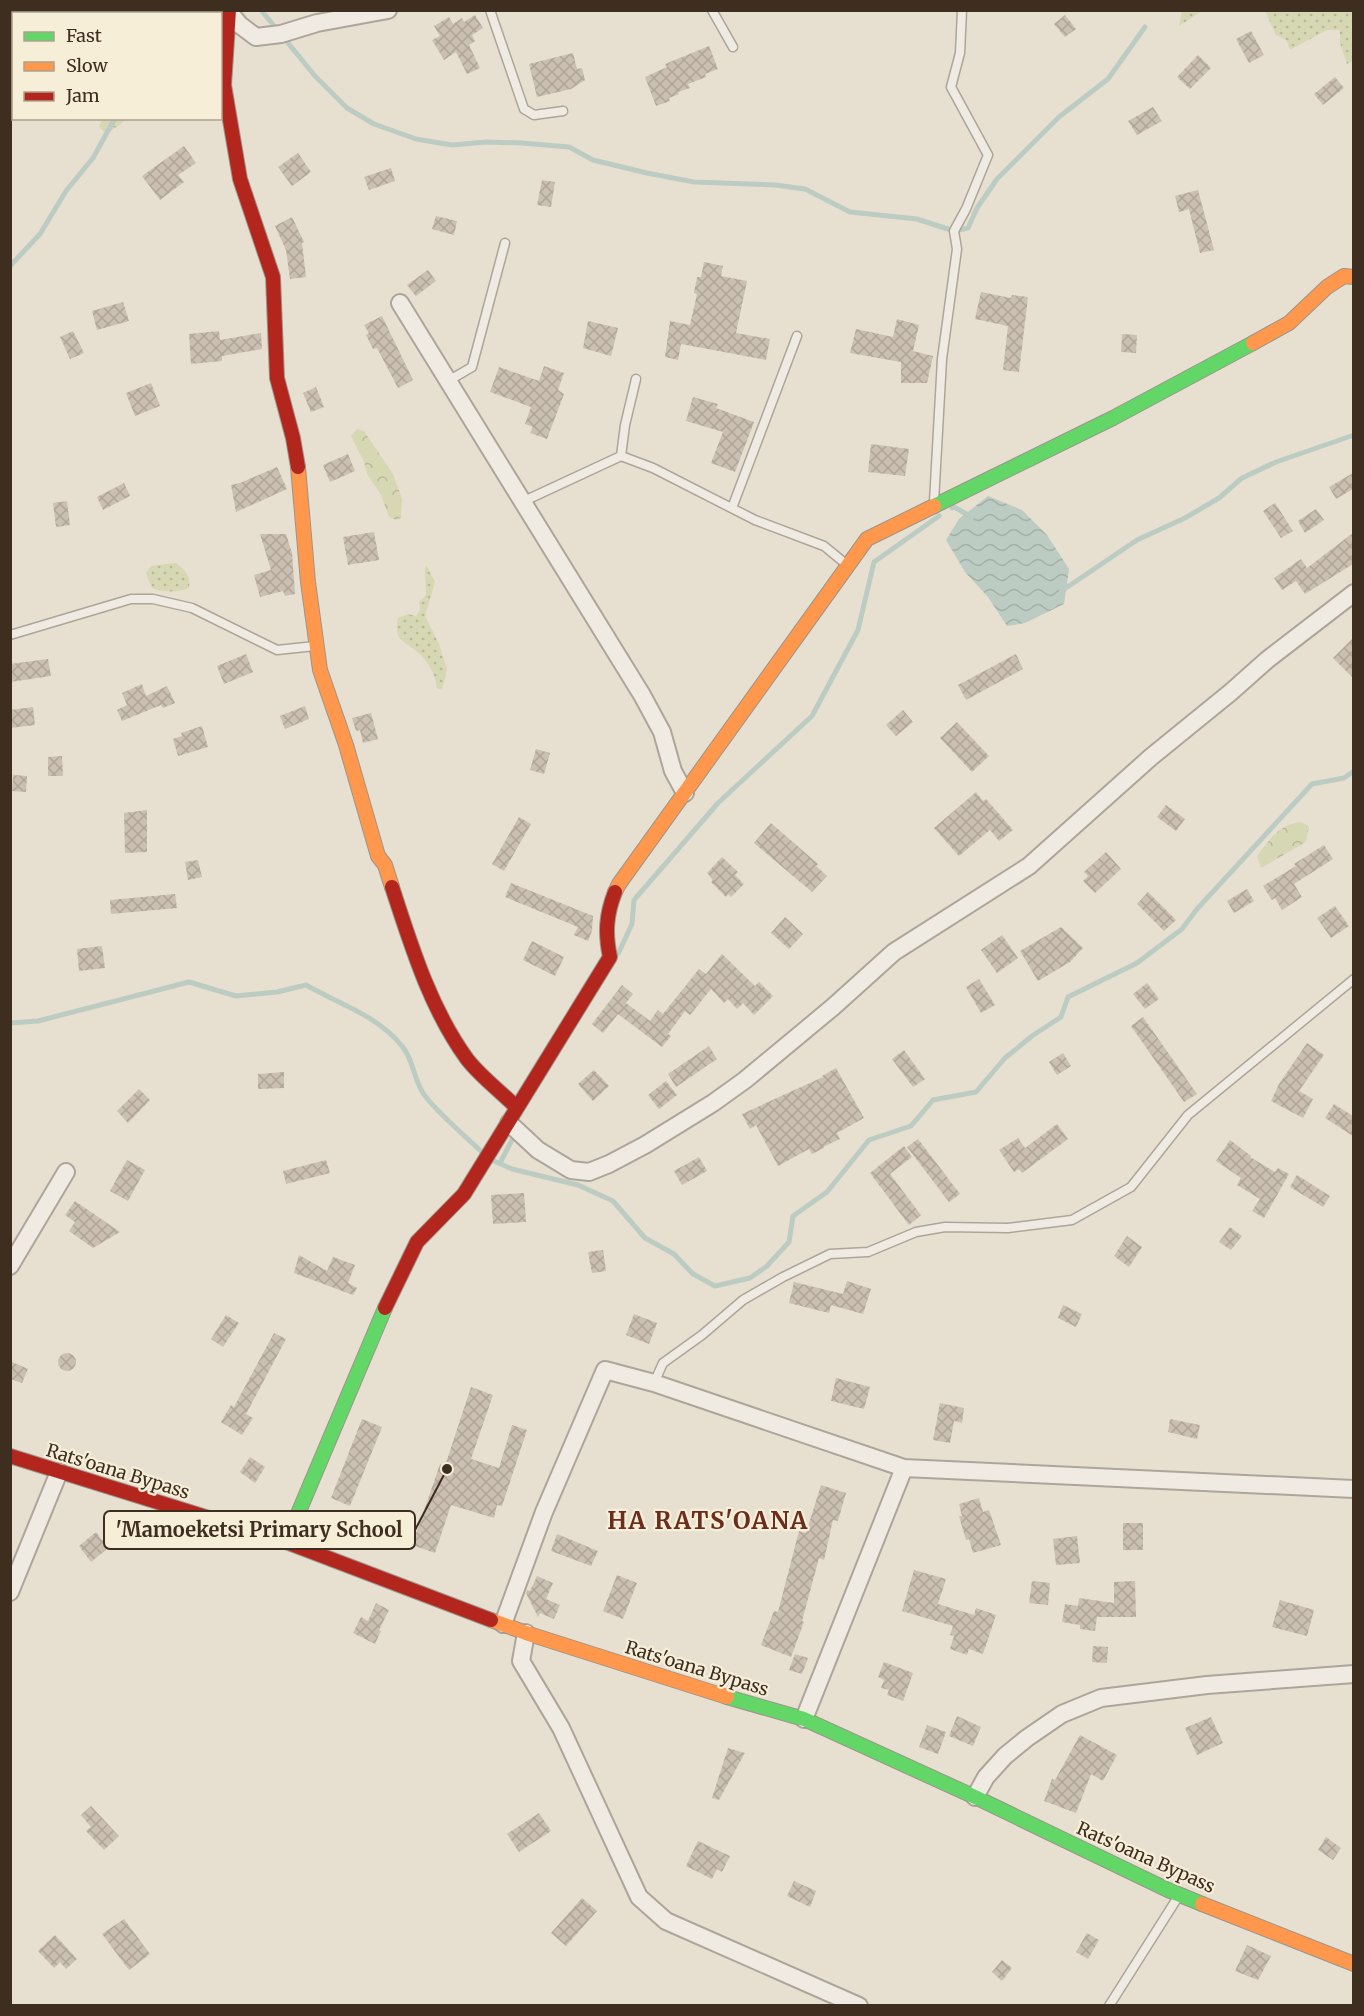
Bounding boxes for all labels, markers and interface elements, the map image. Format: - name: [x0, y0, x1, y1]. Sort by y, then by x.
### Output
- legend: [12, 12, 222, 120]
- text: Fast: [66, 24, 102, 47]
- text: Slow: [66, 54, 109, 77]
- text: Jam: [65, 84, 100, 107]
- street label: Rats'oana Bypass: [43, 1438, 193, 1504]
- district label: HA RATS'OANA: [607, 1505, 809, 1536]
- callout: 'Mamoeketsi Primary School: [104, 1511, 415, 1549]
- text: 'Mamoeketsi Primary School: [116, 1517, 403, 1542]
- street label: Rats'oana Bypass: [622, 1635, 772, 1701]
- street label: Rats'oana Bypass: [1073, 1816, 1219, 1898]

